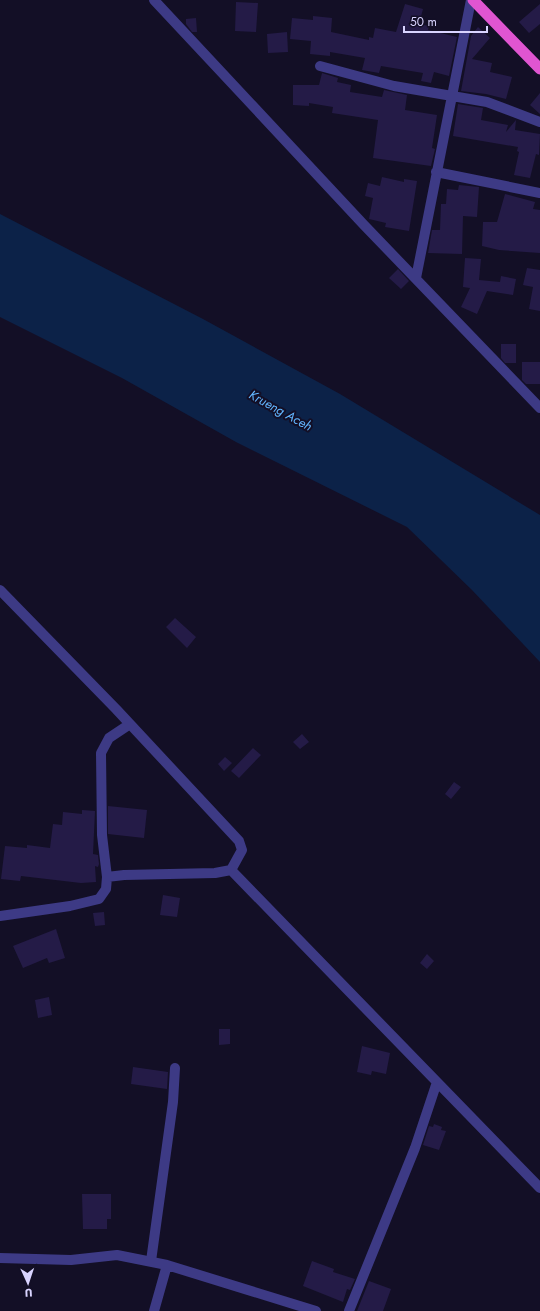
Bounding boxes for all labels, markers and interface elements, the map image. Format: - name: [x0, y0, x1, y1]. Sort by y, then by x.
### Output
- scale bar: [404, 8, 487, 34]
- text: 50 m: [410, 13, 437, 31]
- water label: Krueng Aceh: [246, 385, 316, 436]
- north arrow: [8, 1263, 48, 1303]
- text: U: [24, 1285, 33, 1301]

